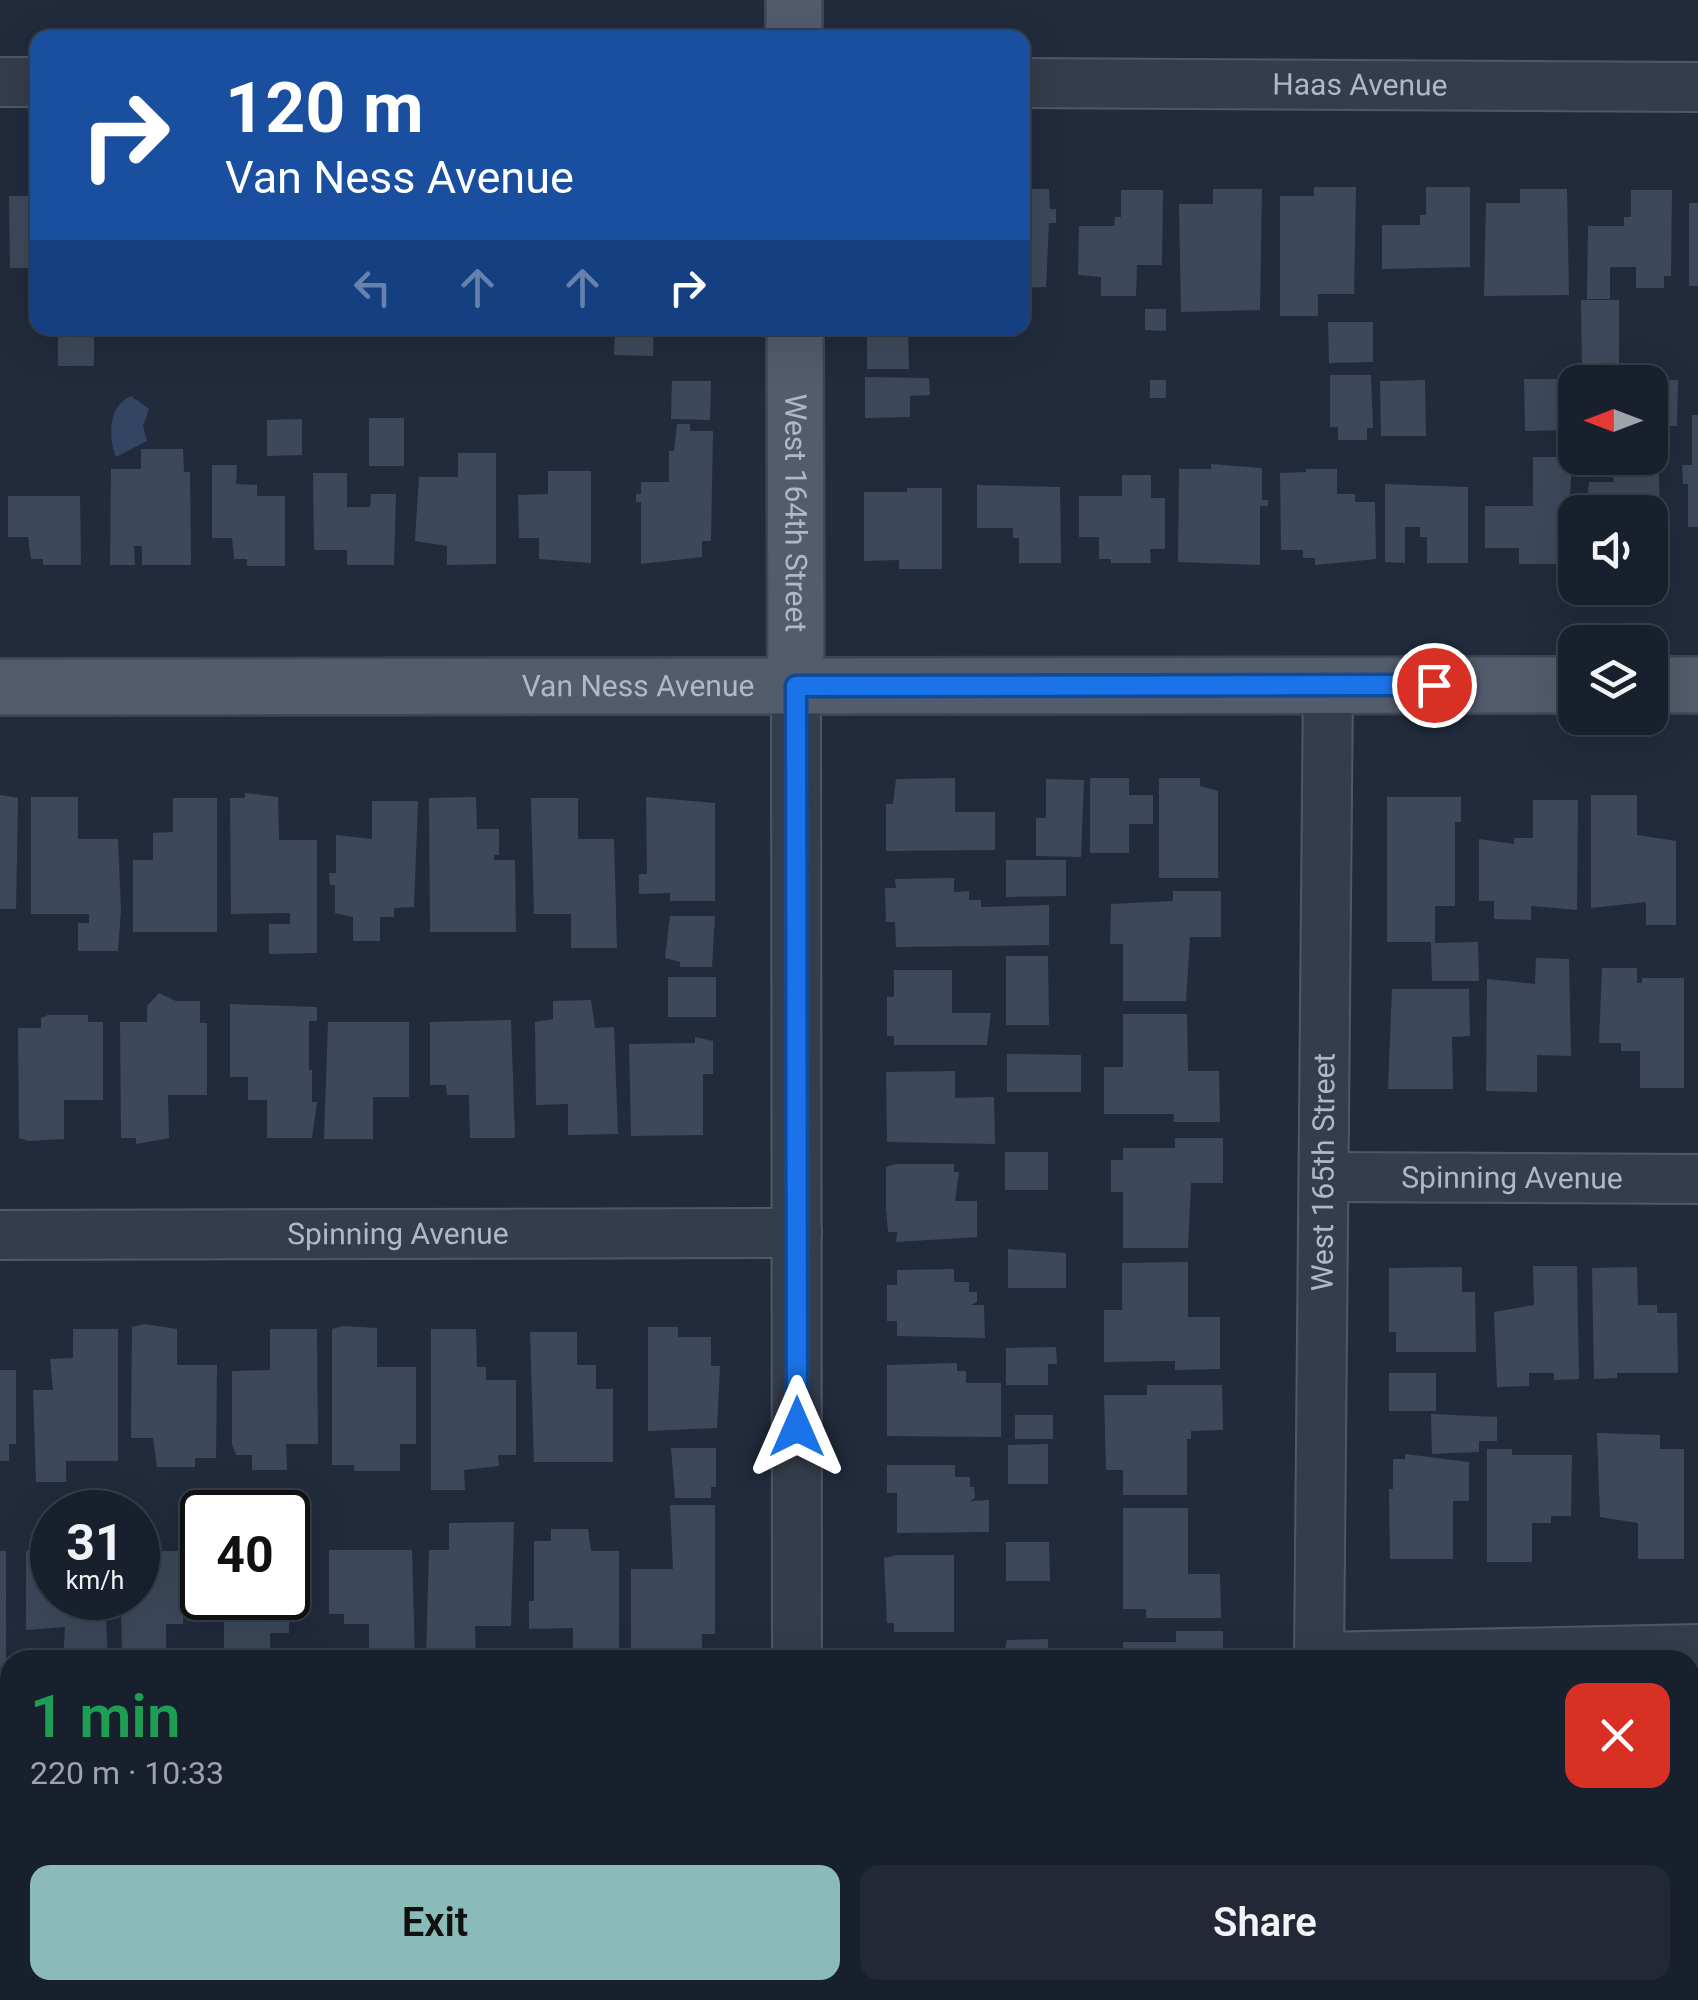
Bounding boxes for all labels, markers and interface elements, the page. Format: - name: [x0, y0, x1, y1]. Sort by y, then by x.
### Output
- street label: Haas Avenue: [1272, 66, 1448, 103]
- text: 120 m: [225, 67, 424, 149]
- icon: right: [60, 70, 190, 200]
- text: Van Ness Avenue: [225, 151, 574, 204]
- icon: left: [345, 260, 400, 315]
- icon: ahead: [450, 260, 505, 315]
- icon: ahead: [555, 260, 610, 315]
- icon: right: [660, 260, 715, 315]
- north arrow: [1558, 365, 1668, 475]
- map controls: [1558, 365, 1668, 735]
- street label: West 164th Street: [778, 394, 814, 632]
- button: sound: [1558, 495, 1668, 605]
- button: layers: [1558, 625, 1668, 735]
- pin: [1392, 643, 1477, 728]
- icon: arrive: [1407, 658, 1462, 713]
- street label: Van Ness Avenue: [522, 668, 754, 703]
- street label: West 165th Street: [1304, 1053, 1342, 1291]
- street label: Spinning Avenue: [1401, 1159, 1623, 1196]
- street label: Spinning Avenue: [287, 1216, 509, 1251]
- position arrow: [745, 1375, 849, 1479]
- speed limit sign: 40: [180, 1490, 310, 1620]
- text: 31: [66, 1514, 124, 1572]
- text: km/h: [66, 1566, 124, 1595]
- text: 1 min: [30, 1681, 180, 1752]
- button: close: [1565, 1683, 1670, 1788]
- text: 220 m · 10:33: [30, 1754, 224, 1792]
- button: Exit: [30, 1865, 840, 1980]
- button: Share: [860, 1865, 1670, 1980]

